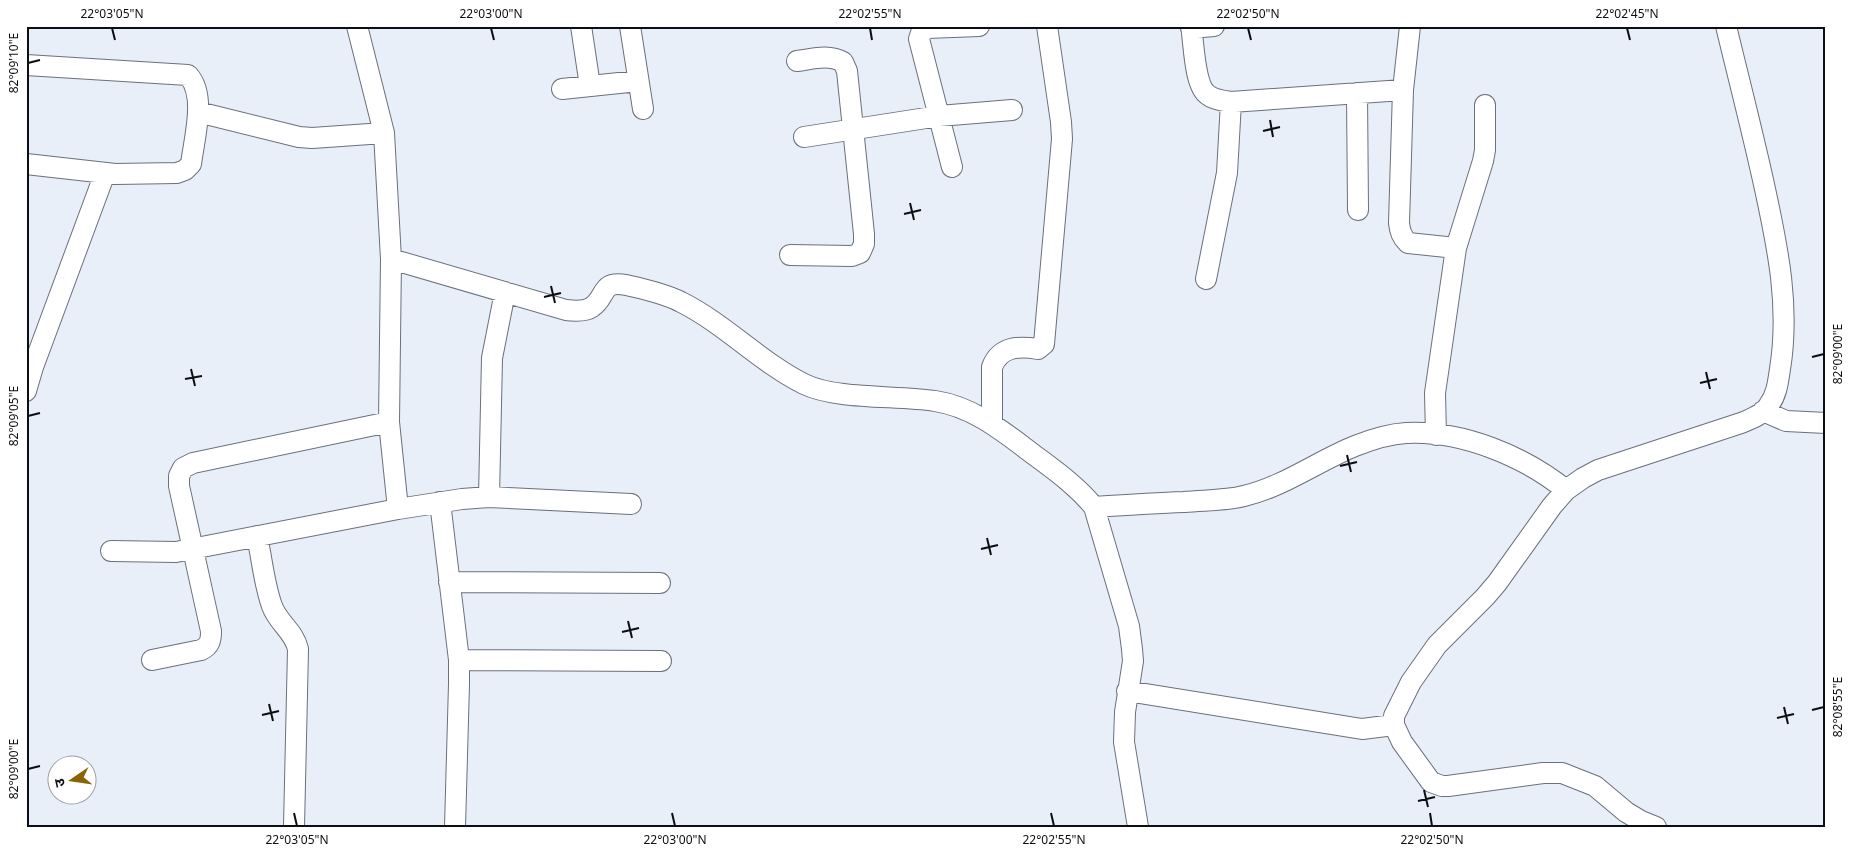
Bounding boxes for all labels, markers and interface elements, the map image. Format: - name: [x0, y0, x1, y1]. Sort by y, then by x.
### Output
- text: 22°03'05"N: [80, 5, 144, 22]
- text: 22°03'00"N: [459, 5, 523, 22]
- text: 22°02'55"N: [838, 5, 902, 22]
- text: 22°02'50"N: [1216, 5, 1280, 22]
- text: 22°02'45"N: [1595, 5, 1659, 22]
- text: 82°09'10"E: [5, 33, 22, 93]
- text: 82°09'00"E: [1829, 324, 1846, 384]
- text: 82°09'05"E: [5, 386, 22, 446]
- text: 82°08'55"E: [1829, 677, 1846, 737]
- text: 82°09'00"E: [5, 739, 22, 799]
- north arrow: [48, 756, 98, 806]
- text: उ: [48, 776, 69, 789]
- text: 22°03'05"N: [265, 831, 329, 848]
- text: 22°03'00"N: [643, 831, 707, 848]
- text: 22°02'55"N: [1022, 831, 1086, 848]
- text: 22°02'50"N: [1400, 831, 1464, 848]

